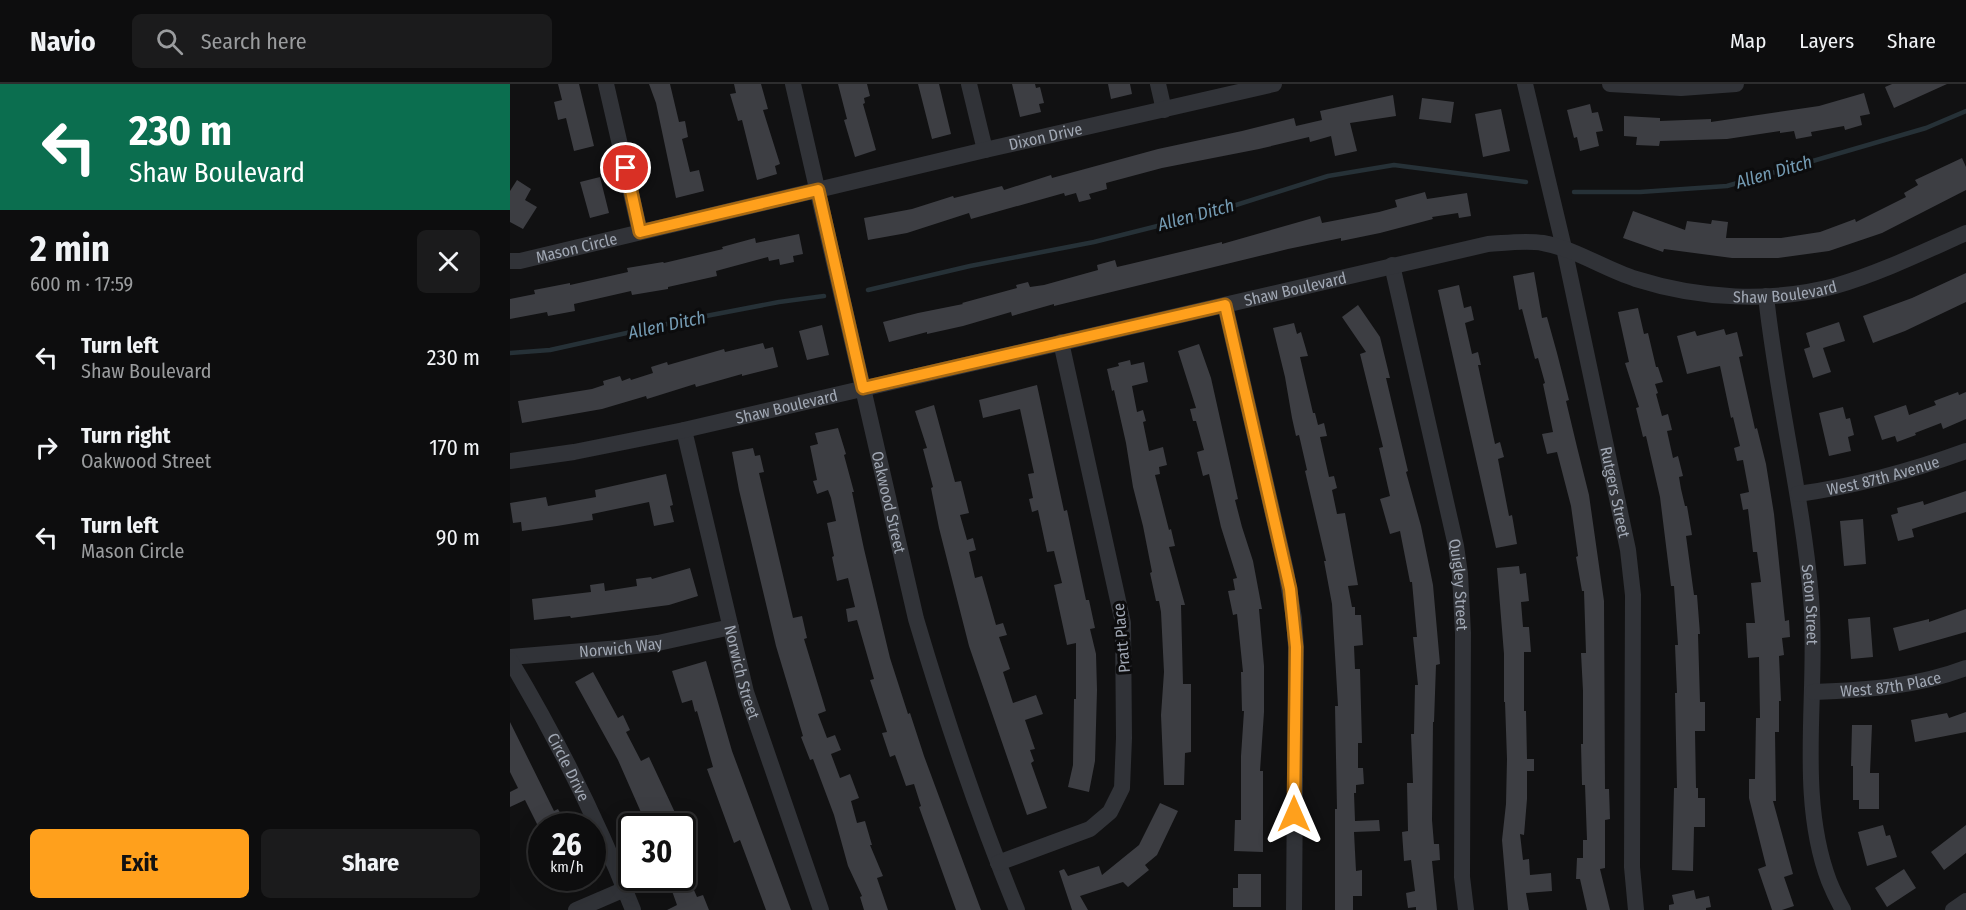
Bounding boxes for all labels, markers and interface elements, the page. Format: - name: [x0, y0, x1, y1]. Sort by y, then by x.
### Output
- search box: [132, 14, 552, 68]
- text: Navio: [30, 25, 96, 58]
- icon: search: [153, 25, 186, 58]
- text: Search here: [201, 28, 307, 55]
- text: Map: [1730, 28, 1766, 54]
- text: Layers: [1799, 28, 1854, 54]
- text: Share: [1887, 28, 1936, 54]
- text: 230 m: [129, 106, 232, 156]
- icon: left: [30, 108, 108, 186]
- street label: Dixon Drive: [1007, 119, 1084, 154]
- pin: [600, 142, 651, 193]
- icon: arrive: [609, 151, 642, 184]
- water label: Allen Ditch: [1732, 151, 1815, 194]
- text: Shaw Boulevard: [129, 157, 305, 189]
- water label: Allen Ditch: [1154, 194, 1237, 236]
- text: 2 min: [30, 227, 110, 271]
- street label: Mason Circle: [534, 229, 619, 267]
- button: close: [417, 230, 480, 293]
- street label: Shaw Boulevard: [1242, 268, 1348, 310]
- text: 600 m · 17:59: [30, 272, 133, 296]
- street label: Shaw Boulevard: [1733, 277, 1839, 307]
- water label: Allen Ditch: [625, 306, 708, 344]
- text: Turn left: [81, 332, 159, 359]
- icon: left: [30, 341, 63, 374]
- text: 230 m: [427, 344, 480, 371]
- text: Shaw Boulevard: [81, 359, 211, 383]
- street label: Shaw Boulevard: [734, 386, 840, 428]
- text: Turn right: [81, 422, 170, 449]
- icon: right: [30, 431, 63, 464]
- text: 170 m: [429, 434, 480, 461]
- street label: Rutgers Street: [1596, 445, 1634, 540]
- text: Oakwood Street: [81, 449, 211, 473]
- street label: Oakwood Street: [868, 449, 910, 556]
- street label: West 87th Avenue: [1825, 452, 1942, 499]
- text: Turn left: [81, 512, 159, 539]
- icon: left: [30, 521, 63, 554]
- text: 90 m: [436, 524, 480, 551]
- street label: Quigley Street: [1445, 537, 1472, 632]
- text: Mason Circle: [81, 539, 184, 563]
- street label: Seton Street: [1798, 563, 1822, 646]
- street label: Pratt Place: [1109, 602, 1134, 674]
- street label: Norwich Street: [720, 623, 764, 723]
- street label: Norwich Way: [578, 633, 665, 661]
- street label: West 87th Place: [1840, 668, 1943, 701]
- street label: Circle Drive: [543, 730, 593, 804]
- position arrow: [1262, 782, 1326, 846]
- speed limit sign: 30: [618, 813, 696, 891]
- text: 26: [552, 827, 582, 863]
- button: Exit: [30, 829, 249, 898]
- button: Share: [261, 829, 480, 898]
- text: km/h: [550, 858, 584, 876]

